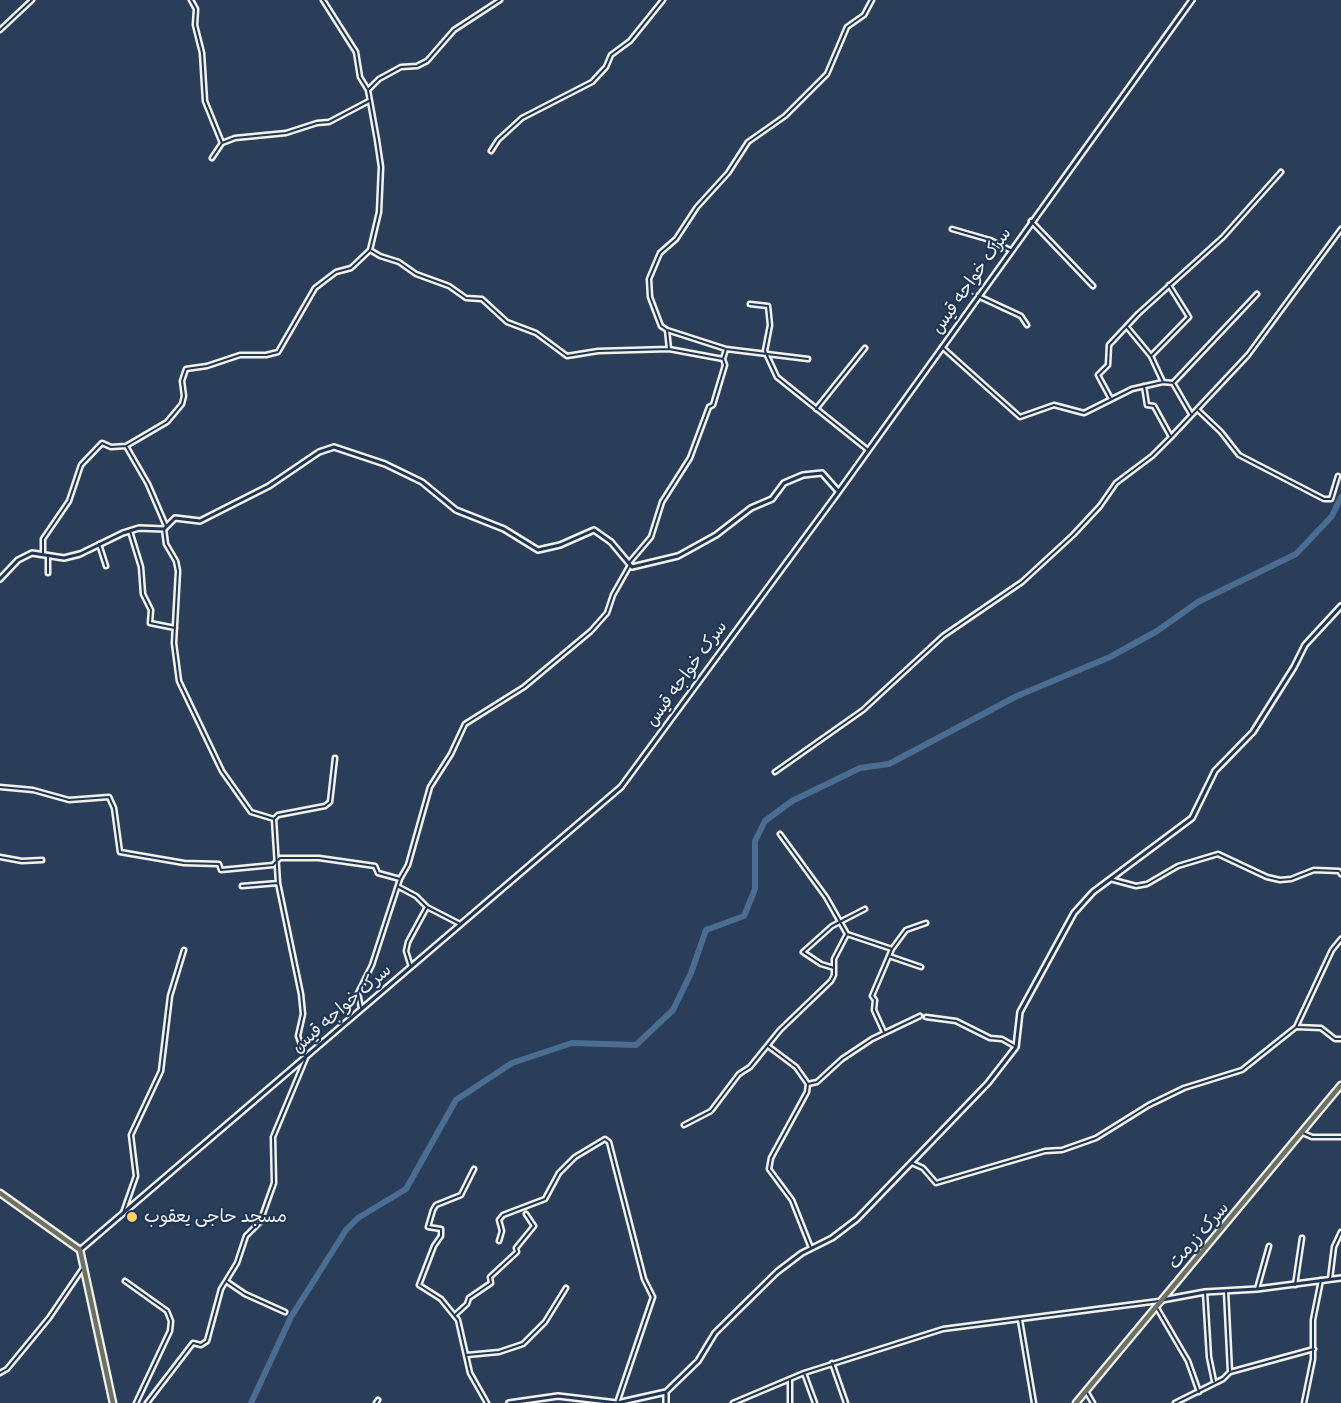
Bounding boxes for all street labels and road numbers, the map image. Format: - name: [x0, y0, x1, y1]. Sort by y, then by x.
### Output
- street label: سرک خواجه قیس: [927, 224, 1017, 338]
- street label: سرک خواجه قیس: [641, 617, 733, 731]
- street label: سرک خواجه قیس: [288, 960, 396, 1058]
- street label: سرک زرمت: [1164, 1198, 1234, 1274]

